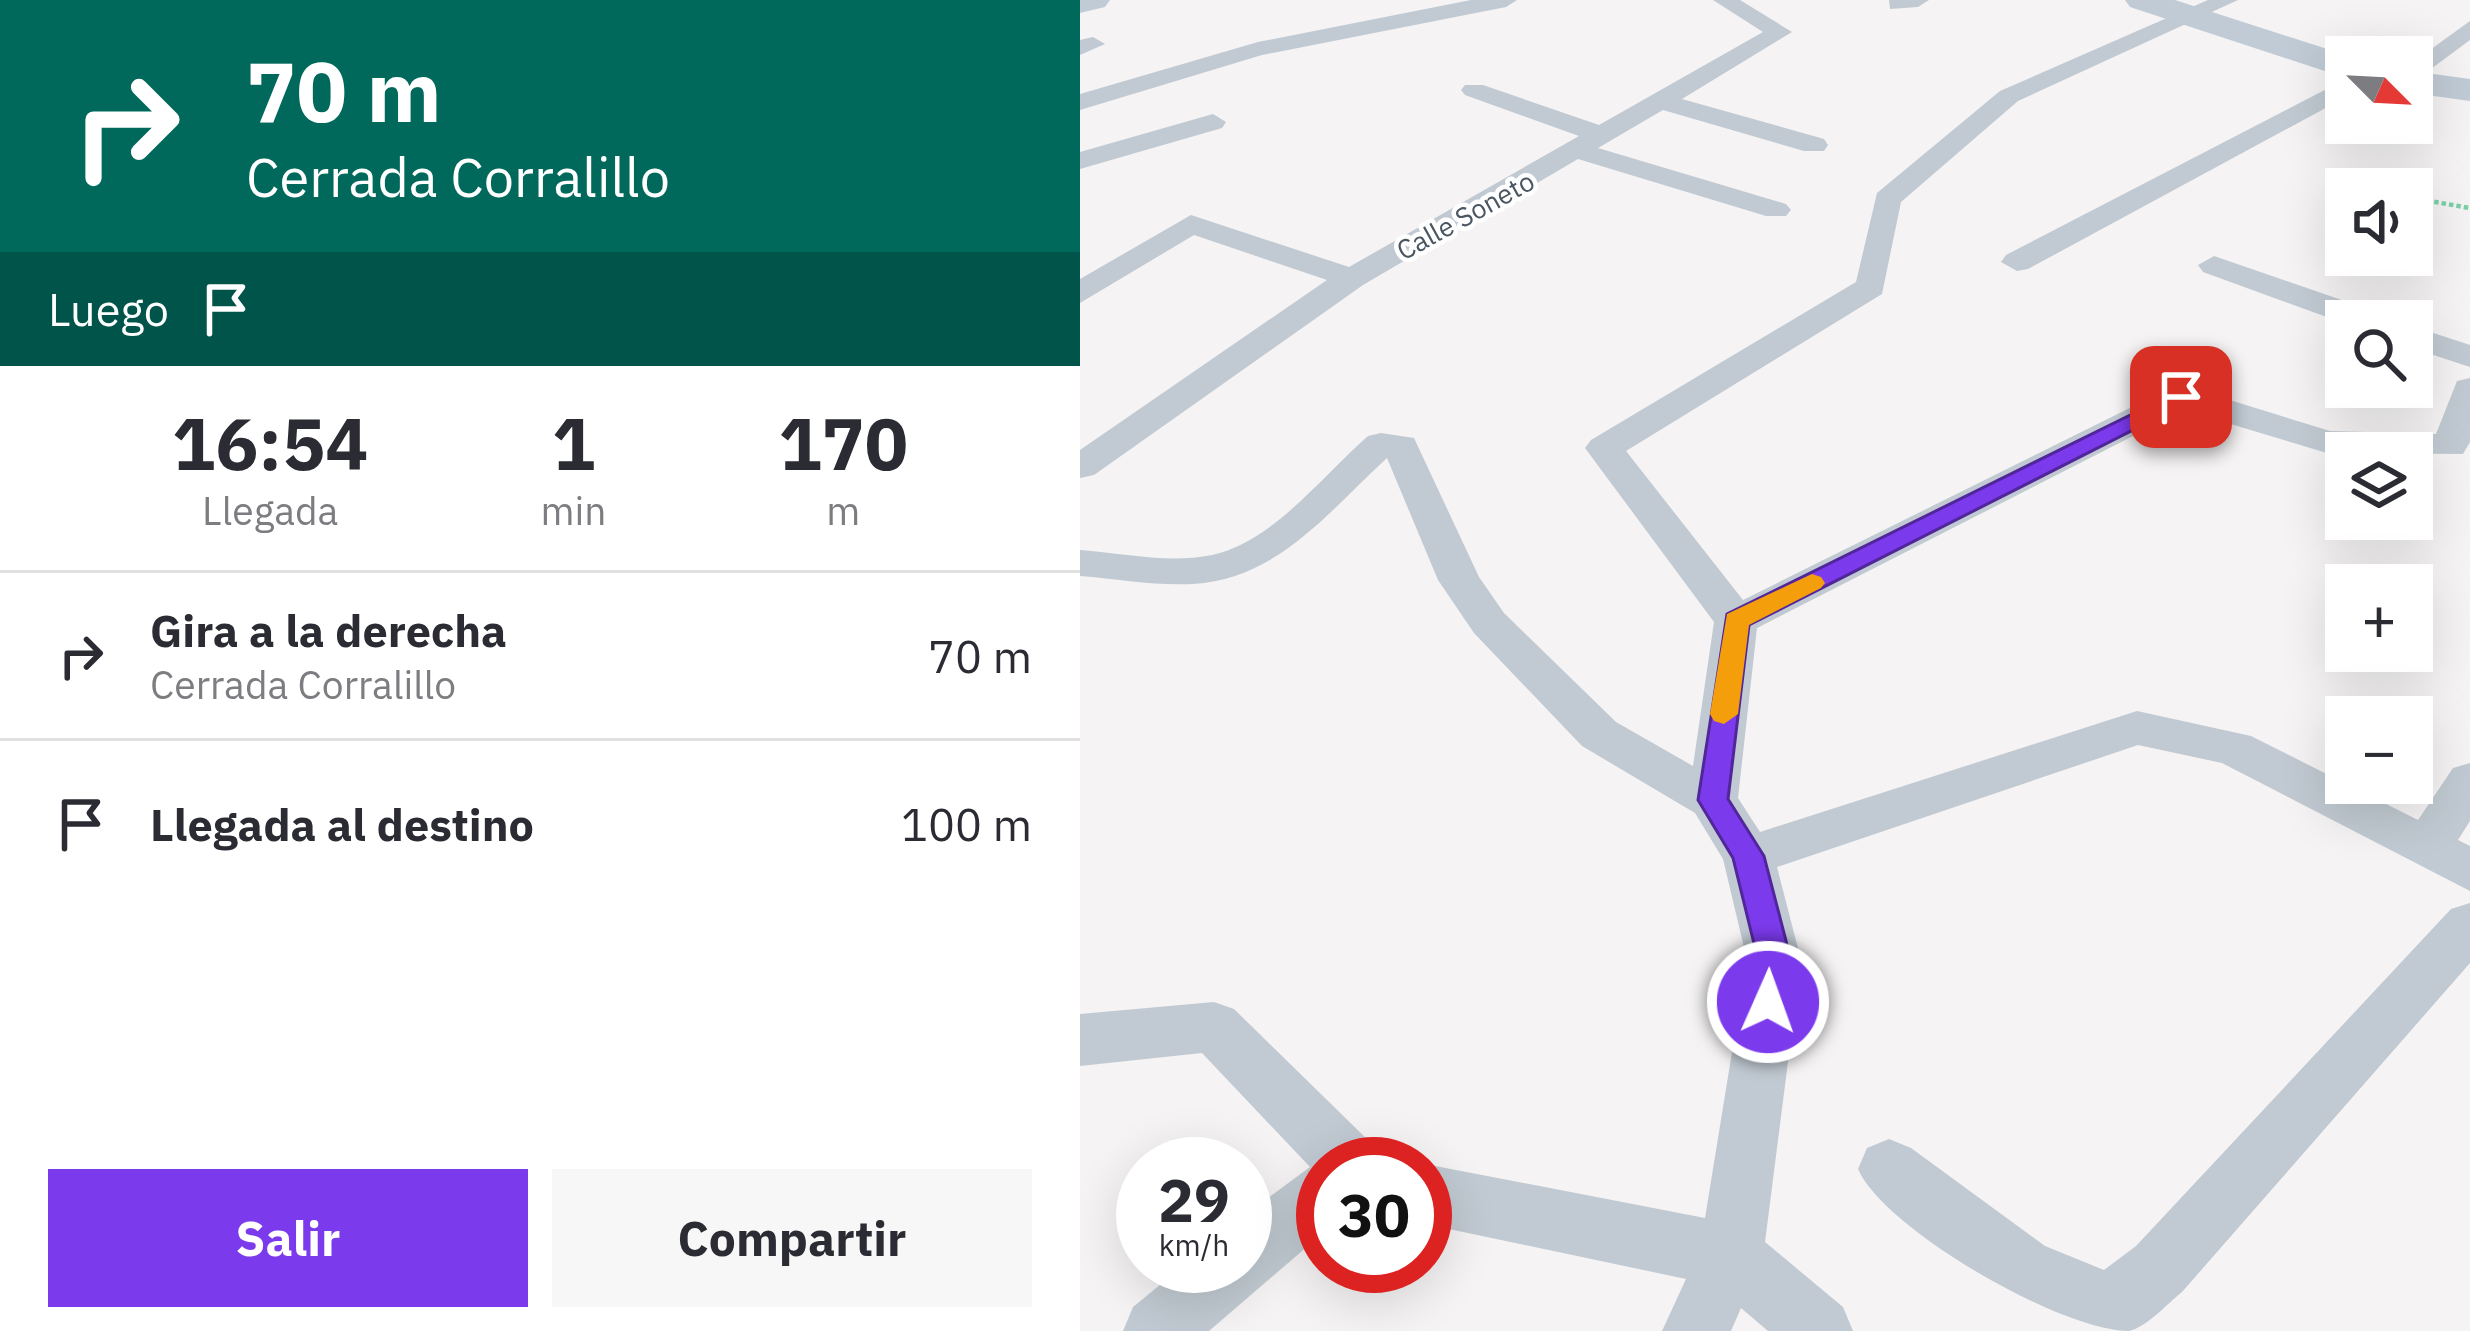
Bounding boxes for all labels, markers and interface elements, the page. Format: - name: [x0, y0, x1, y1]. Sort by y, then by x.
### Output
- text: 70 m: [246, 36, 442, 145]
- north arrow: [2325, 36, 2433, 144]
- map controls: [2325, 36, 2433, 804]
- icon: right: [48, 48, 204, 204]
- text: Cerrada Corralillo: [246, 142, 670, 212]
- street label: Calle Soneto: [1390, 163, 1540, 267]
- button: sound: [2325, 168, 2433, 276]
- icon: arrive: [193, 276, 259, 342]
- text: Luego: [48, 280, 169, 338]
- button: search: [2325, 300, 2433, 408]
- pin: [2130, 346, 2232, 448]
- icon: arrive: [2148, 364, 2214, 430]
- text: 16:54: [172, 396, 369, 490]
- text: 1: [552, 396, 595, 490]
- text: 170: [778, 396, 908, 490]
- button: layers: [2325, 432, 2433, 540]
- text: Llegada: [202, 485, 338, 536]
- text: min: [541, 485, 606, 536]
- text: m: [826, 485, 860, 536]
- button: +: [2325, 564, 2433, 672]
- text: Gira a la derecha: [150, 601, 507, 659]
- icon: right: [48, 623, 114, 689]
- text: 70 m: [928, 627, 1032, 685]
- text: Cerrada Corralillo: [150, 659, 456, 710]
- button: −: [2325, 696, 2433, 804]
- icon: arrive: [48, 791, 114, 857]
- text: Llegada al destino: [150, 795, 534, 853]
- text: 100 m: [901, 795, 1032, 853]
- position arrow: [1705, 939, 1831, 1065]
- speed limit sign: 30: [1296, 1137, 1452, 1293]
- text: 29: [1158, 1160, 1230, 1239]
- button: Salir: [48, 1169, 528, 1307]
- button: Compartir: [552, 1169, 1032, 1307]
- text: km/h: [1159, 1225, 1229, 1264]

